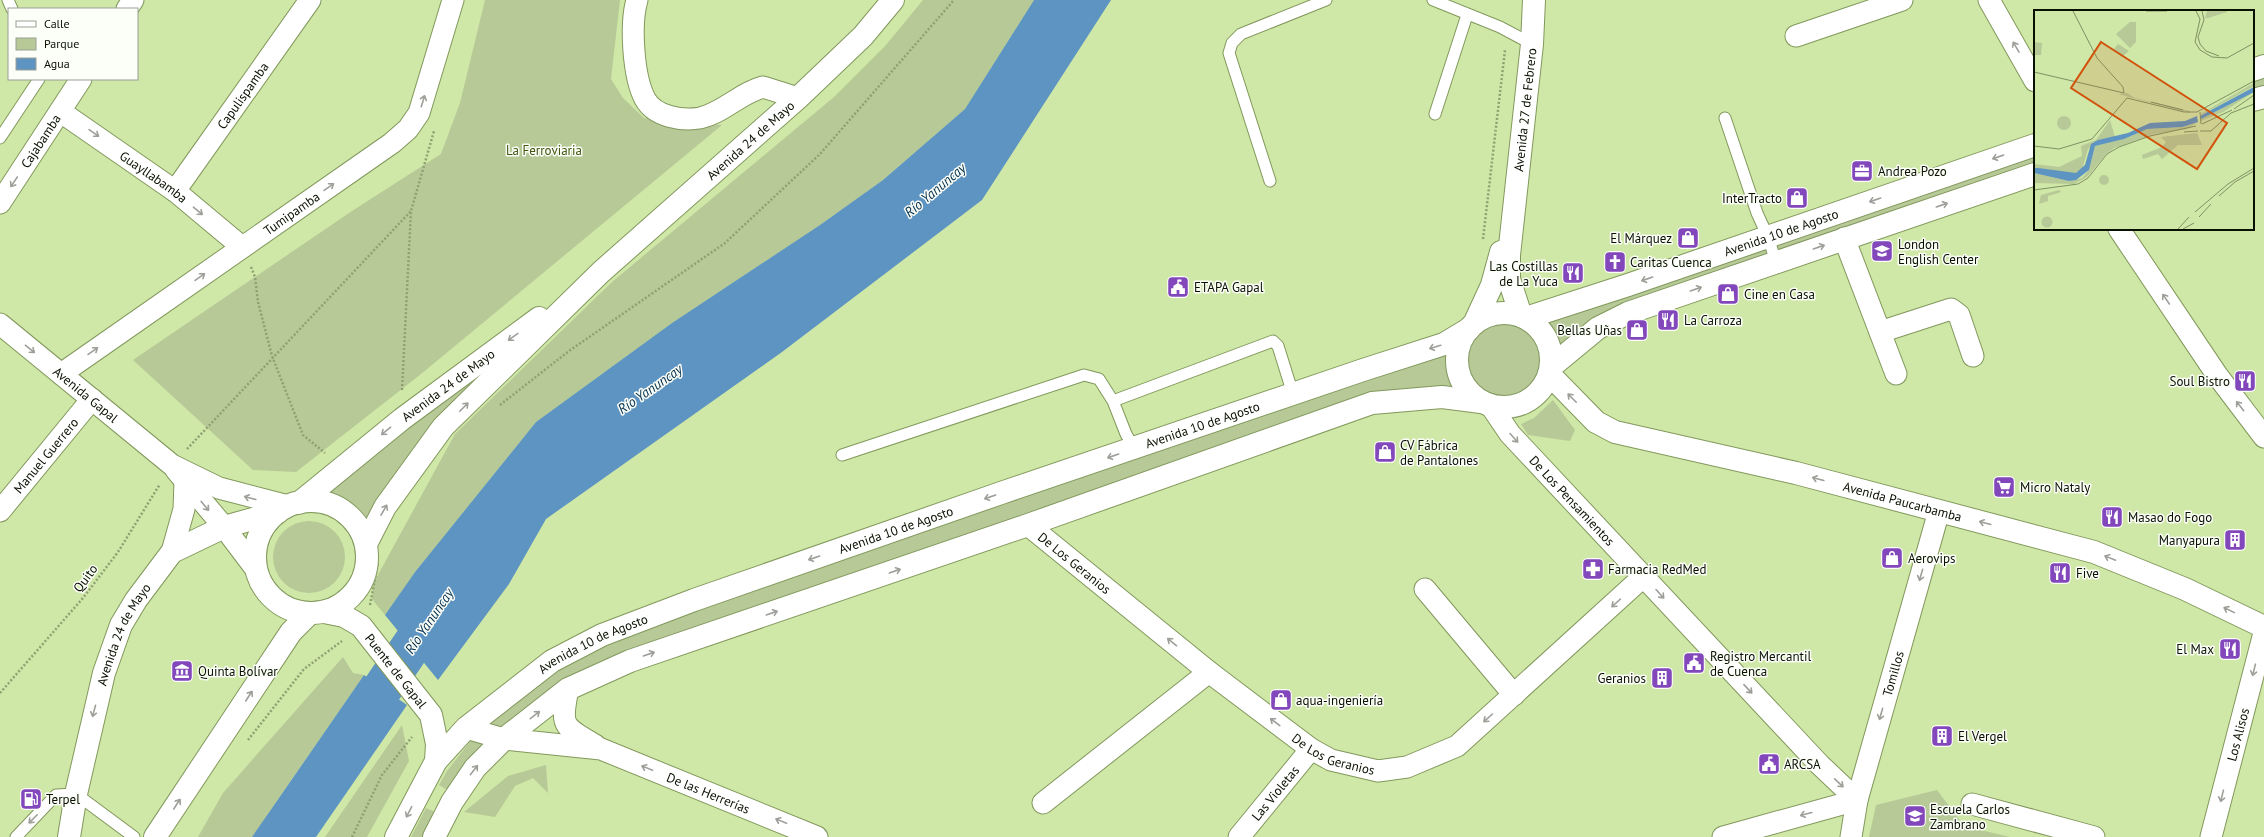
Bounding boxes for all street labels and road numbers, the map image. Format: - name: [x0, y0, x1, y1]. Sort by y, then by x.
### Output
- street label: Avenida 27 de Febrero: [1510, 47, 1541, 173]
- street label: Capulispamba: [213, 59, 272, 133]
- street label: Avenida 24 de Mayo: [703, 97, 798, 184]
- street label: Cajabamba: [17, 111, 65, 172]
- street label: Guayllabamba: [116, 147, 191, 207]
- street label: Tumipamba: [260, 188, 323, 239]
- street label: Avenida 10 de Agosto: [1722, 205, 1841, 260]
- street label: Avenida 24 de Mayo: [398, 345, 498, 426]
- street label: Avenida Gapal: [50, 363, 122, 427]
- street label: Avenida 10 de Agosto: [1143, 398, 1262, 452]
- street label: Manuel Guerrero: [10, 414, 82, 497]
- street label: De Los Pensamientos: [1526, 452, 1618, 550]
- street label: Avenida Paucarbamba: [1841, 478, 1964, 526]
- street label: Avenida 10 de Agosto: [837, 502, 955, 558]
- street label: De Los Geranios: [1034, 529, 1114, 598]
- street label: Quito: [69, 561, 101, 596]
- street label: Avenida 24 de Mayo: [93, 580, 155, 687]
- street label: Avenida 10 de Agosto: [535, 610, 650, 678]
- street label: Puente de Gapal: [361, 630, 431, 712]
- street label: Tomillos: [1879, 649, 1908, 698]
- street label: Los Alisos: [2223, 706, 2253, 763]
- street label: De Los Geranios: [1288, 730, 1376, 779]
- street label: Las Violetas: [1248, 762, 1303, 824]
- street label: De las Herrerías: [664, 769, 752, 818]

